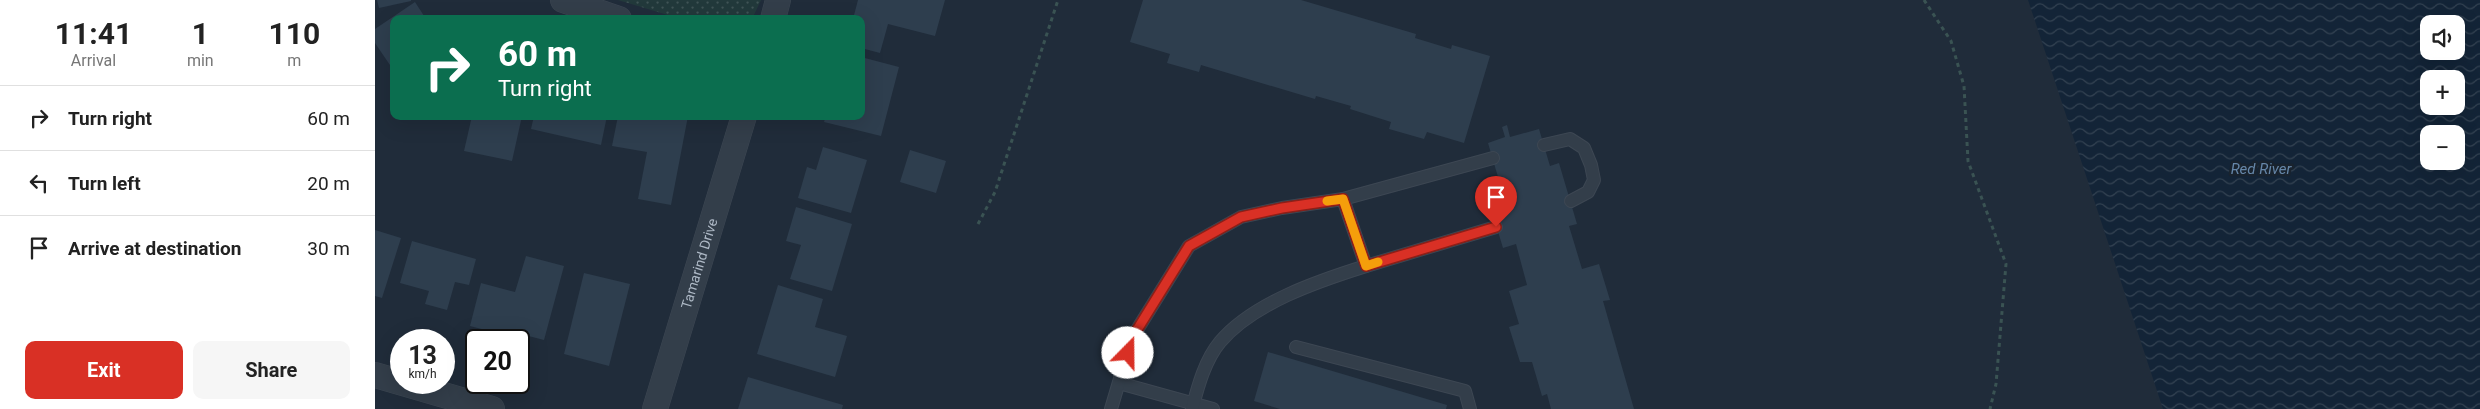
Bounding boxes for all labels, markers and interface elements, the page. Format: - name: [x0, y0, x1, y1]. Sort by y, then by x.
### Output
- map controls: [2420, 15, 2465, 170]
- button: sound: [2420, 15, 2465, 60]
- text: 11:41: [55, 16, 132, 51]
- text: 1: [192, 16, 209, 51]
- text: 110: [269, 16, 320, 51]
- text: 60 m: [498, 34, 577, 75]
- icon: right: [415, 35, 480, 100]
- text: Arrival: [71, 51, 116, 70]
- text: min: [187, 51, 214, 70]
- text: m: [287, 51, 301, 70]
- button: +: [2420, 70, 2465, 115]
- text: Turn right: [498, 76, 592, 101]
- icon: right: [25, 104, 53, 132]
- text: Turn right: [68, 107, 152, 130]
- text: 60 m: [307, 107, 350, 130]
- button: −: [2420, 125, 2465, 170]
- water label: Red River: [2231, 160, 2292, 178]
- icon: left: [25, 169, 53, 197]
- text: Turn left: [68, 172, 141, 195]
- text: 20 m: [307, 172, 350, 195]
- pin: [1475, 176, 1517, 227]
- icon: arrive: [1482, 183, 1510, 211]
- street label: Tamarind Drive: [678, 216, 720, 311]
- icon: arrive: [25, 234, 53, 262]
- text: Arrive at destination: [68, 237, 241, 260]
- text: 30 m: [307, 237, 350, 260]
- position arrow: [1101, 326, 1153, 378]
- speed limit sign: 20: [465, 329, 530, 394]
- button: Exit: [25, 341, 183, 399]
- button: Share: [193, 341, 350, 399]
- text: 13: [408, 341, 437, 370]
- text: km/h: [408, 367, 437, 381]

